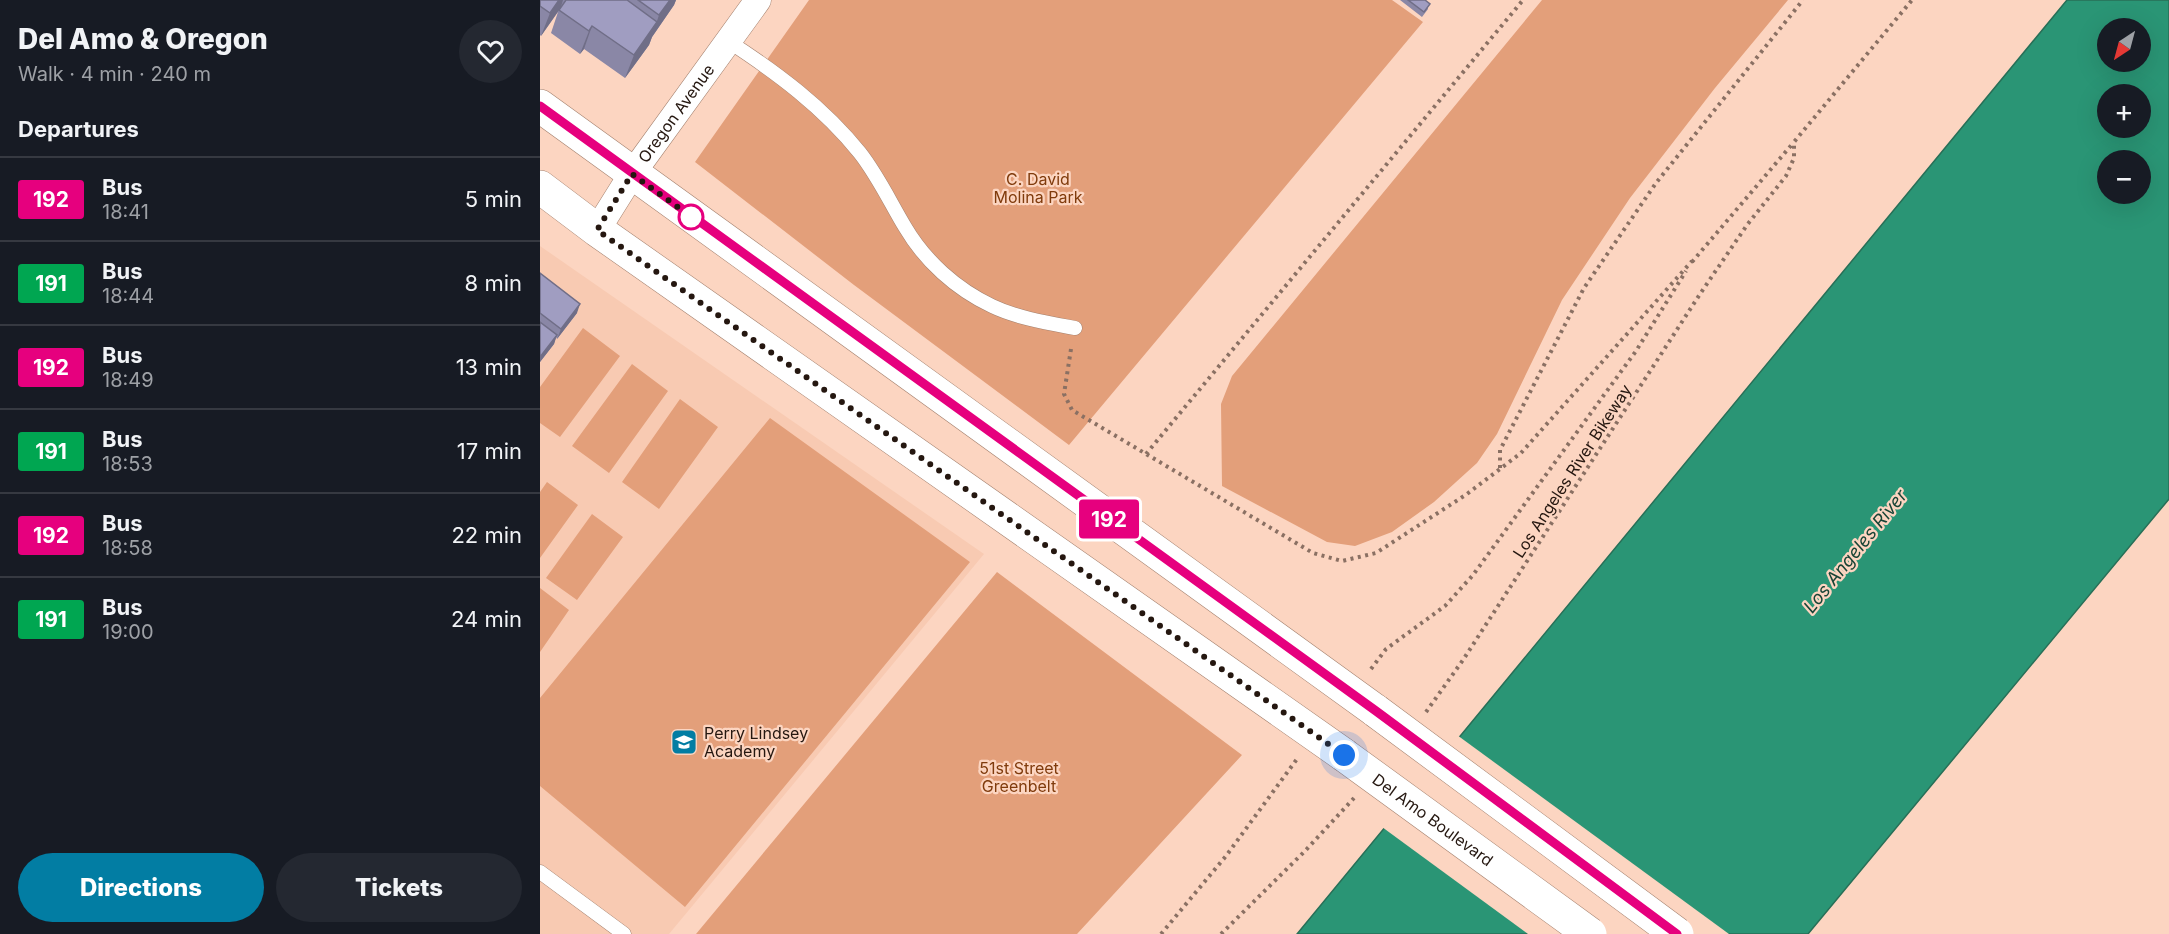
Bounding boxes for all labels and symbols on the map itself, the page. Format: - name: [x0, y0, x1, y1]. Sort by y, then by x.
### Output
- north arrow: [2097, 18, 2151, 72]
- street label: Oregon Avenue: [634, 60, 718, 166]
- park label: C. David Molina Park: [994, 169, 1083, 207]
- unlabelled marker: [678, 204, 704, 230]
- street label: Los Angeles River Bikeway: [1508, 381, 1636, 561]
- water label: Los Angeles River: [1799, 484, 1912, 617]
- line badge: 192: [1074, 500, 1144, 538]
- place label: Perry Lindsey Academy: [704, 723, 808, 761]
- school or university icon: Perry Lindsey Academy: [669, 727, 699, 757]
- your location: [1329, 740, 1359, 770]
- park label: 51st Street Greenbelt: [979, 758, 1059, 796]
- street label: Del Amo Boulevard: [1369, 769, 1497, 870]

